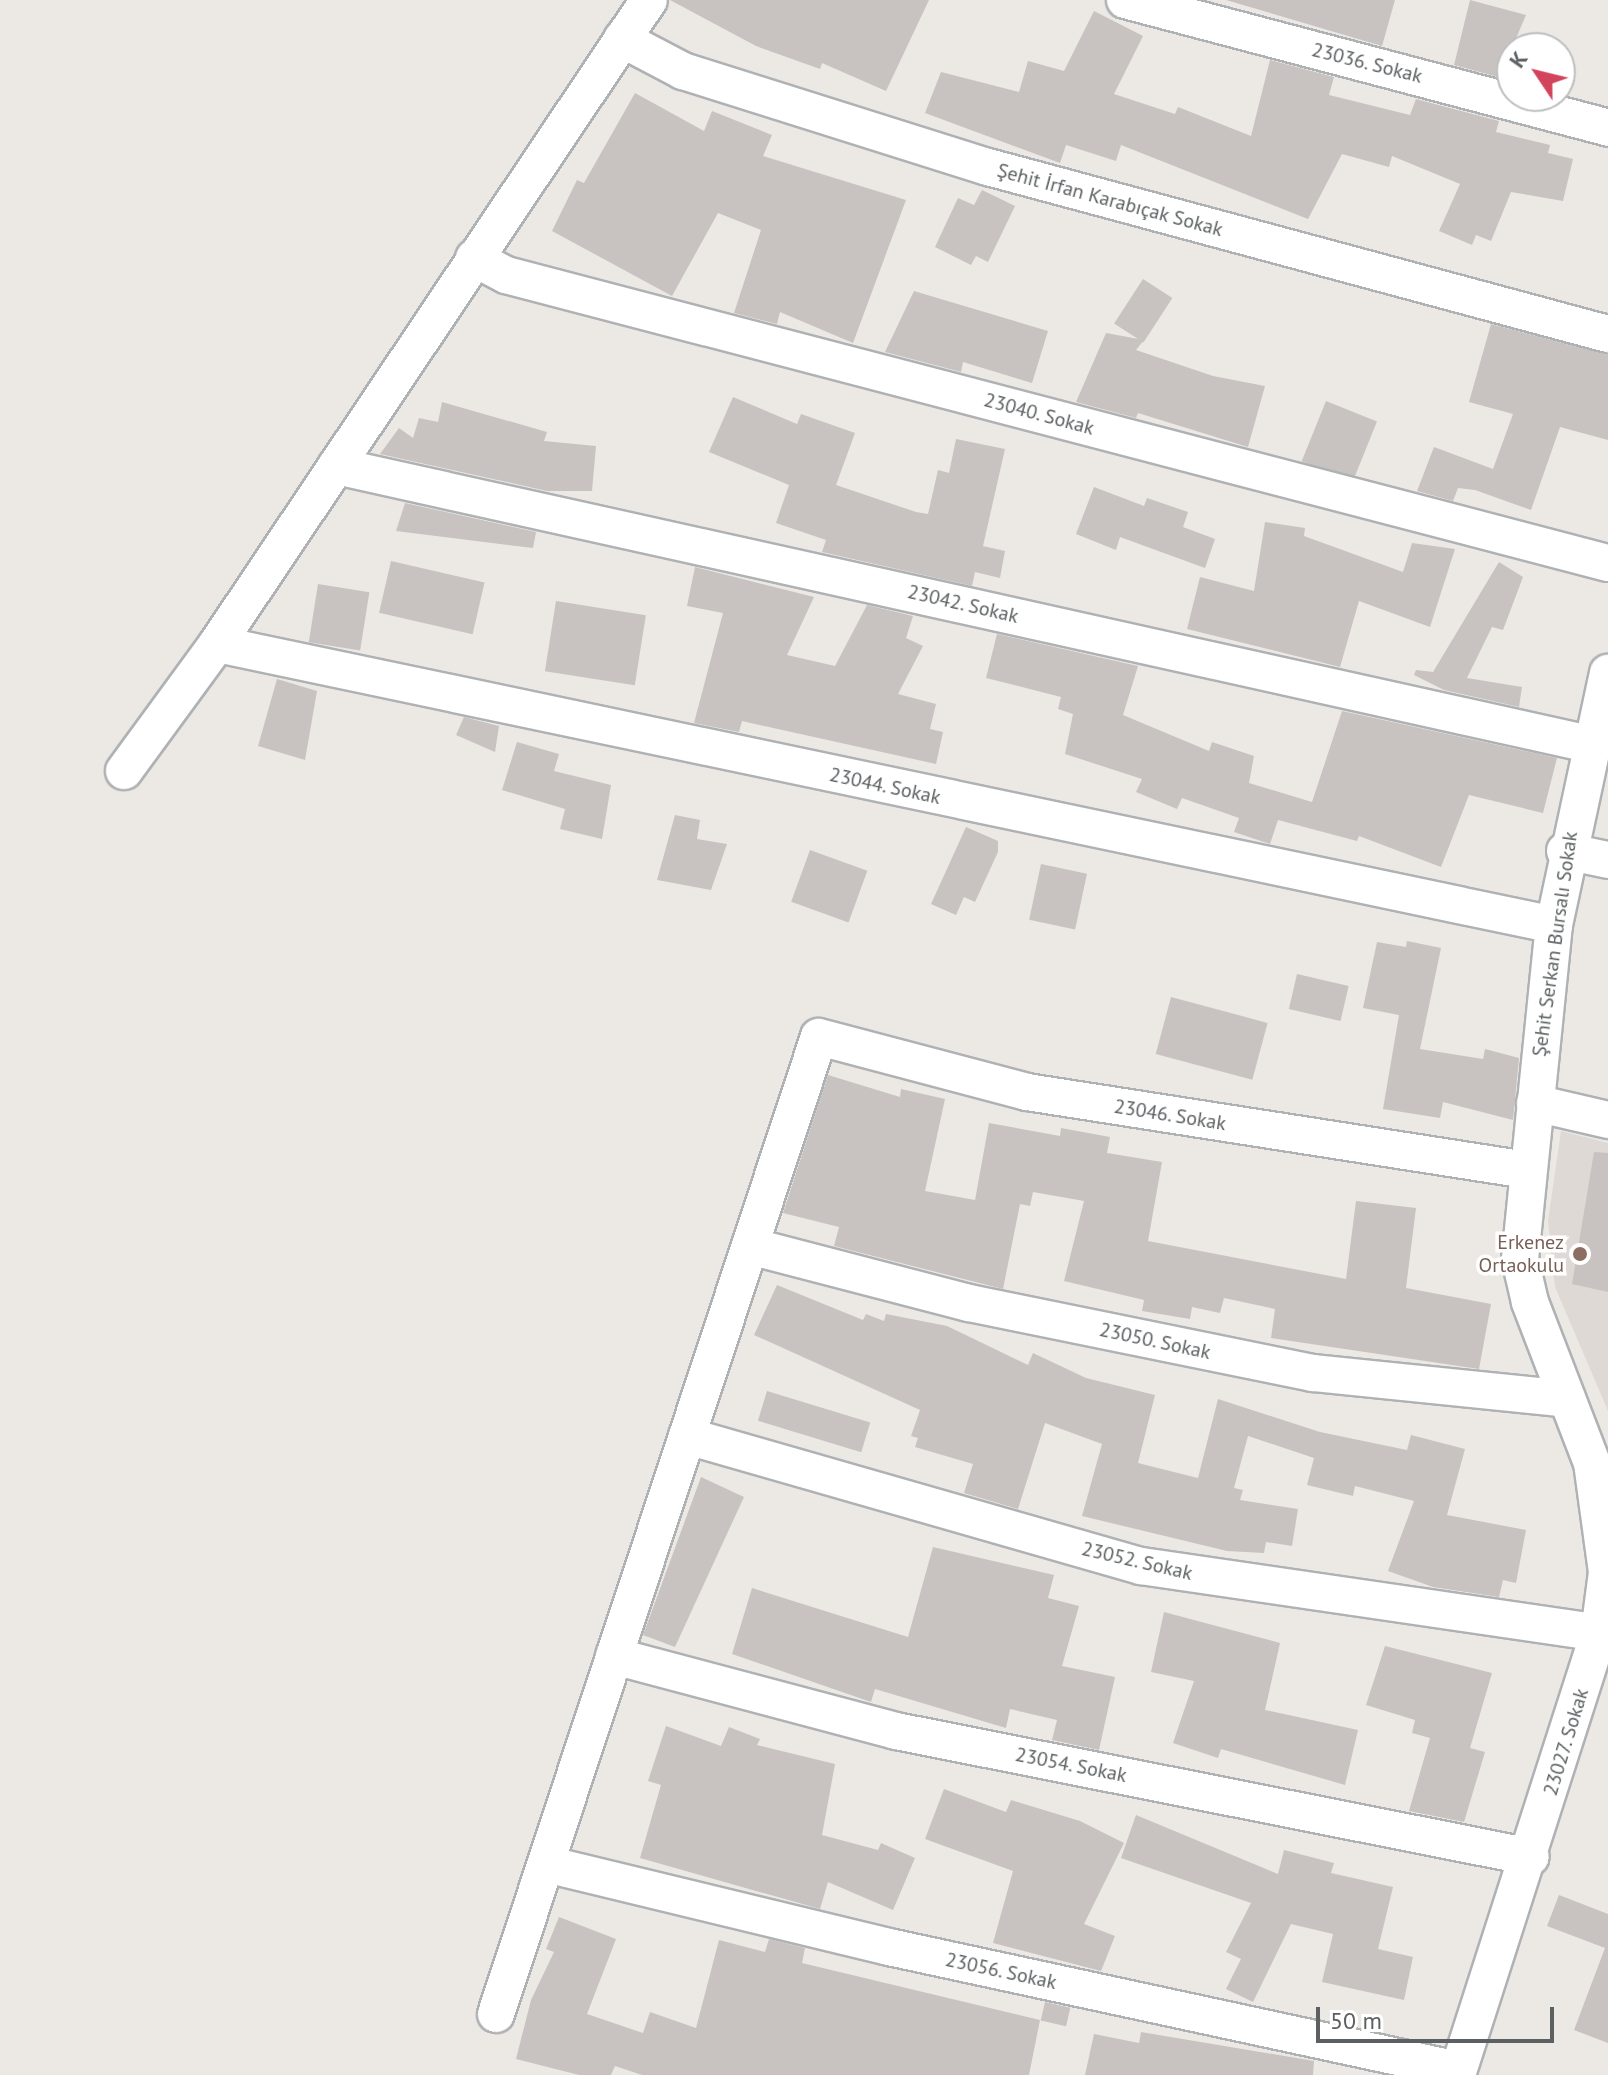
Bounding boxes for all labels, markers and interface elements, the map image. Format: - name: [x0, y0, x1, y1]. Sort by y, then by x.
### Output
- north arrow: [1496, 32, 1576, 112]
- street label: 23036. Sokak: [1309, 38, 1425, 88]
- text: K: [1503, 46, 1533, 73]
- street label: Şehit İrfan Karabıçak Sokak: [994, 158, 1226, 242]
- street label: 23040. Sokak: [981, 388, 1097, 440]
- street label: 23042. Sokak: [904, 579, 1022, 629]
- street label: 23044. Sokak: [826, 762, 944, 810]
- street label: Şehit Serkan Bursalı Sokak: [1527, 830, 1583, 1058]
- street label: 23046. Sokak: [1112, 1094, 1228, 1136]
- place label: Erkenez Ortaokulu: [1479, 1230, 1564, 1277]
- marker: Erkenez Ortaokulu: [1571, 1245, 1589, 1263]
- street label: 23050. Sokak: [1096, 1317, 1214, 1365]
- street label: 23052. Sokak: [1078, 1536, 1196, 1586]
- street label: 23027. Sokak: [1538, 1685, 1594, 1799]
- street label: 23054. Sokak: [1012, 1742, 1130, 1788]
- street label: 23056. Sokak: [942, 1947, 1060, 1995]
- scale bar: [1320, 1991, 1558, 2041]
- text: 50 m: [1330, 2005, 1382, 2036]

